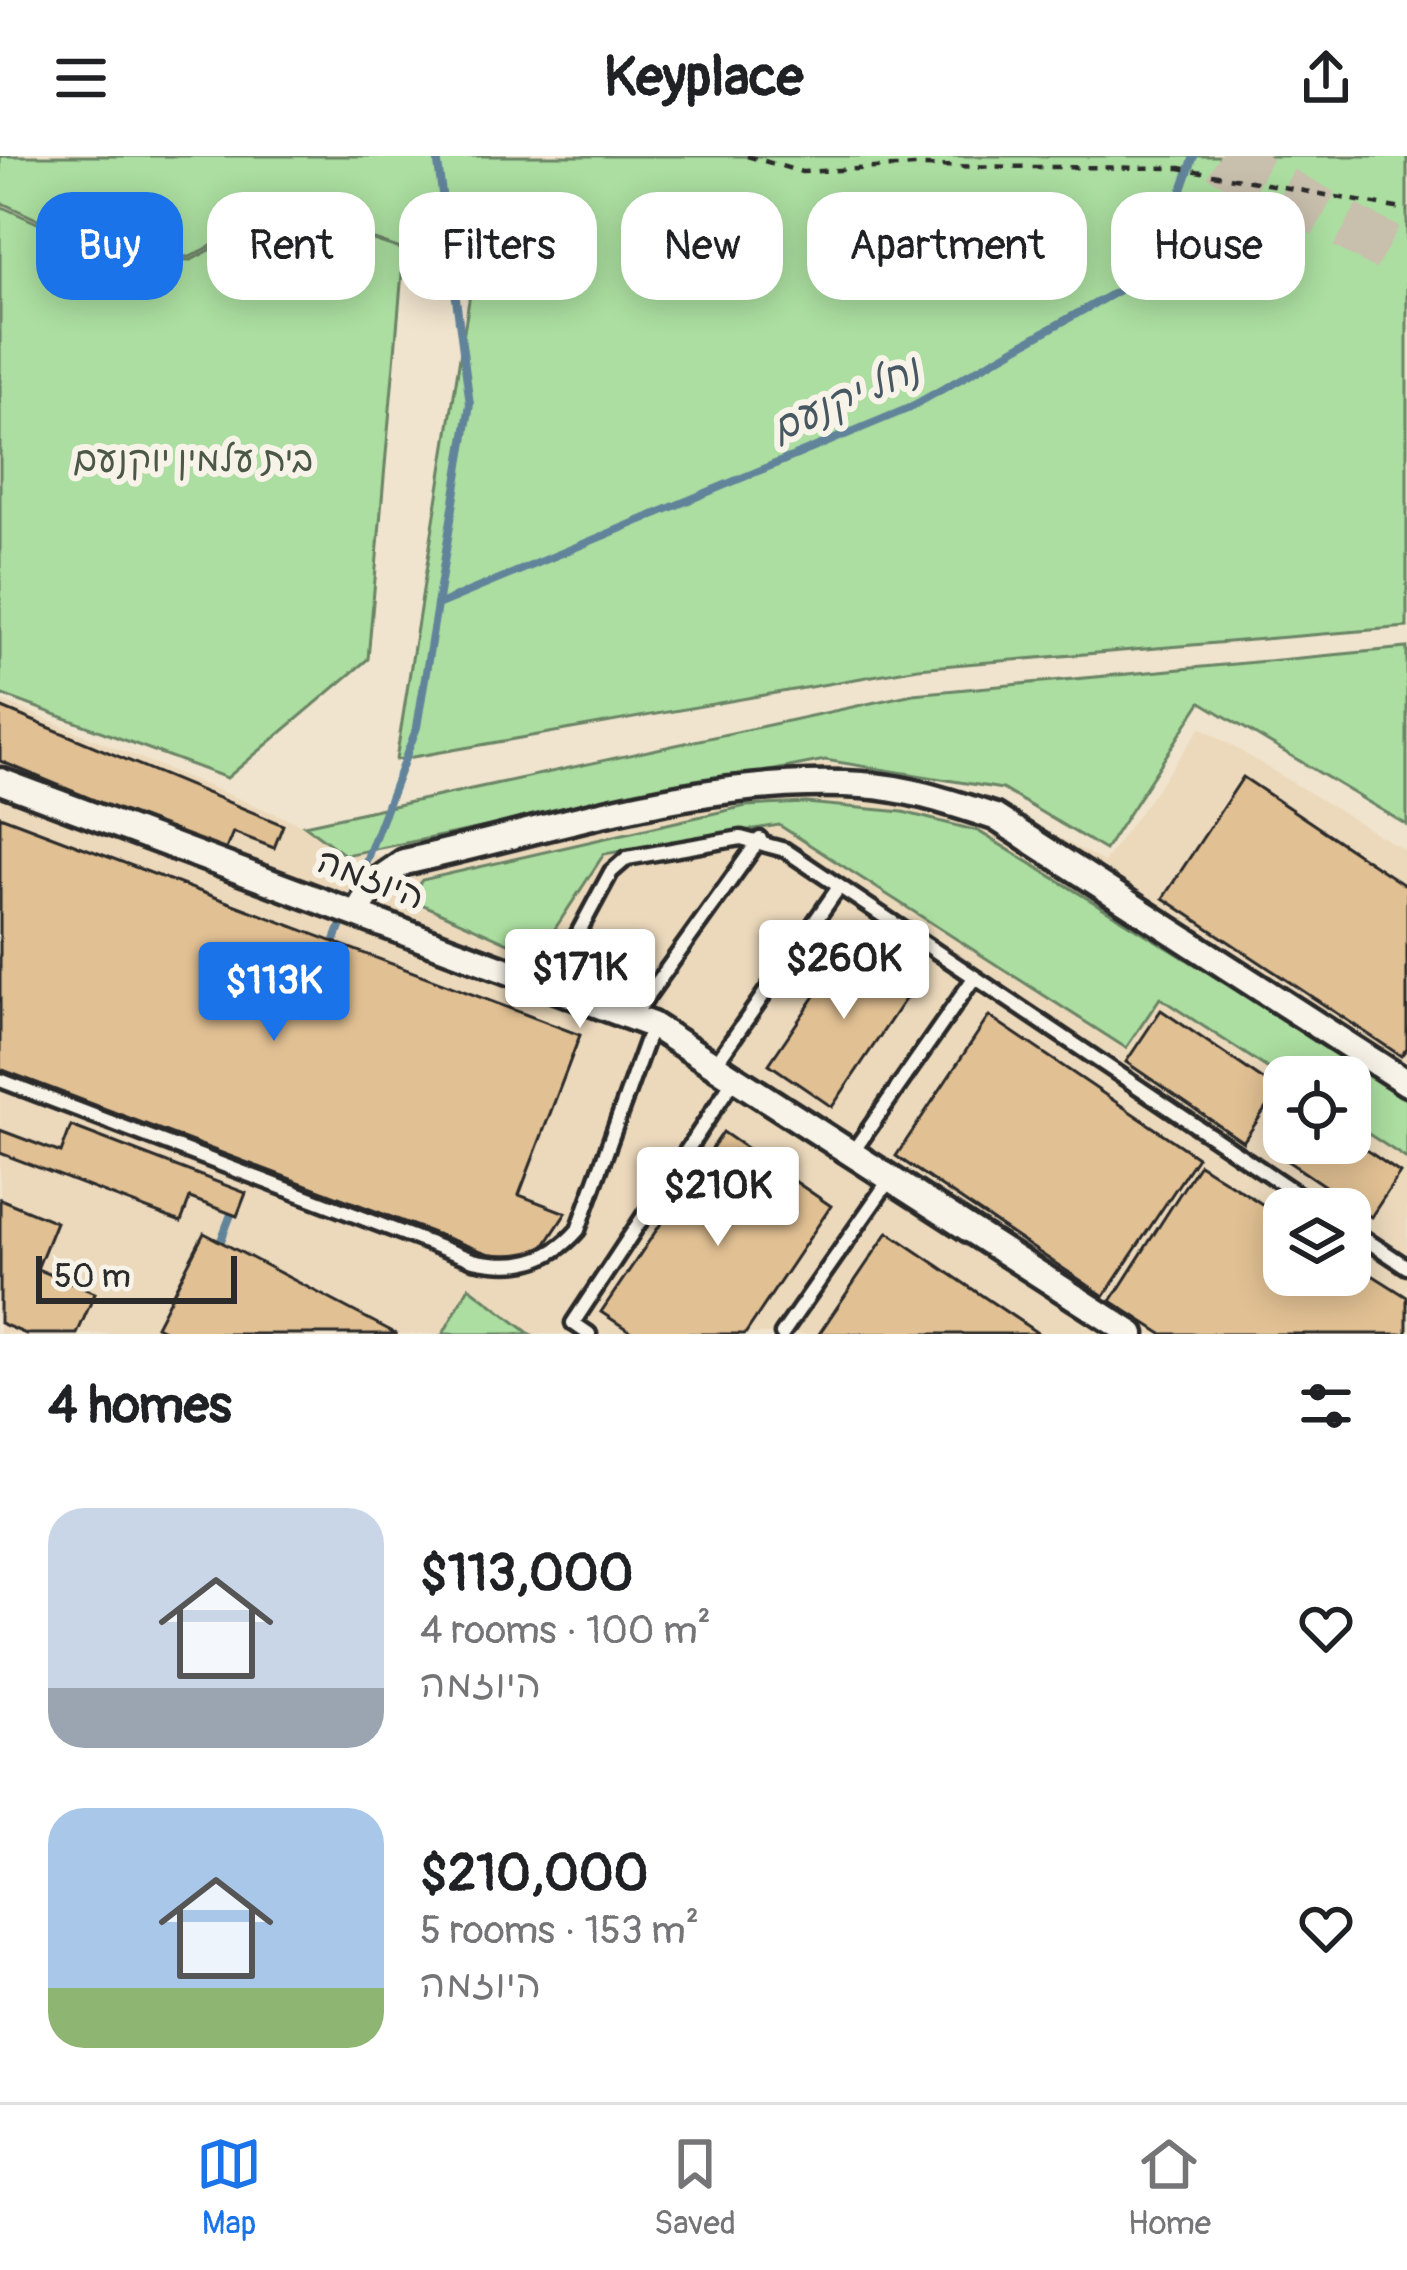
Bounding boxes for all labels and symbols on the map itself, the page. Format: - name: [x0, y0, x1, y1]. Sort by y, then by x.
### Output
- water label: נחל יקנעם: [763, 344, 929, 453]
- park label: בית עלמין יוקנעם: [73, 437, 313, 482]
- street label: היוזמה: [311, 838, 431, 920]
- pin: $260K: [760, 920, 928, 1022]
- pin: $171K: [496, 929, 664, 1031]
- pin: $113K: [190, 942, 358, 1044]
- pin: $210K: [634, 1147, 802, 1249]
- scale bar: [36, 1250, 237, 1303]

